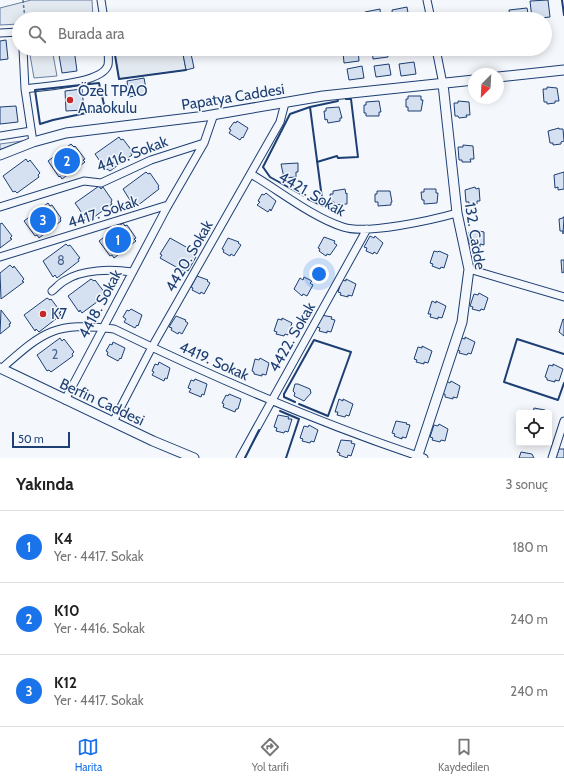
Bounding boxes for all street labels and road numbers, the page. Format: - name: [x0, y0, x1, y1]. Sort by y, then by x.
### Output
- street label: Papatya Caddesi: [180, 80, 286, 114]
- street label: 4416. Sokak: [94, 132, 170, 176]
- street label: 4421. Sokak: [275, 168, 349, 220]
- street label: 4417. Sokak: [65, 192, 141, 232]
- street label: 132. Cadde: [461, 201, 489, 271]
- street label: 4420. Sokak: [161, 217, 217, 295]
- street label: 4418. Sokak: [74, 266, 126, 342]
- street label: 4422. Sokak: [265, 299, 319, 375]
- street label: 4419. Sokak: [176, 338, 252, 384]
- street label: Berfin Caddesi: [57, 375, 147, 429]

